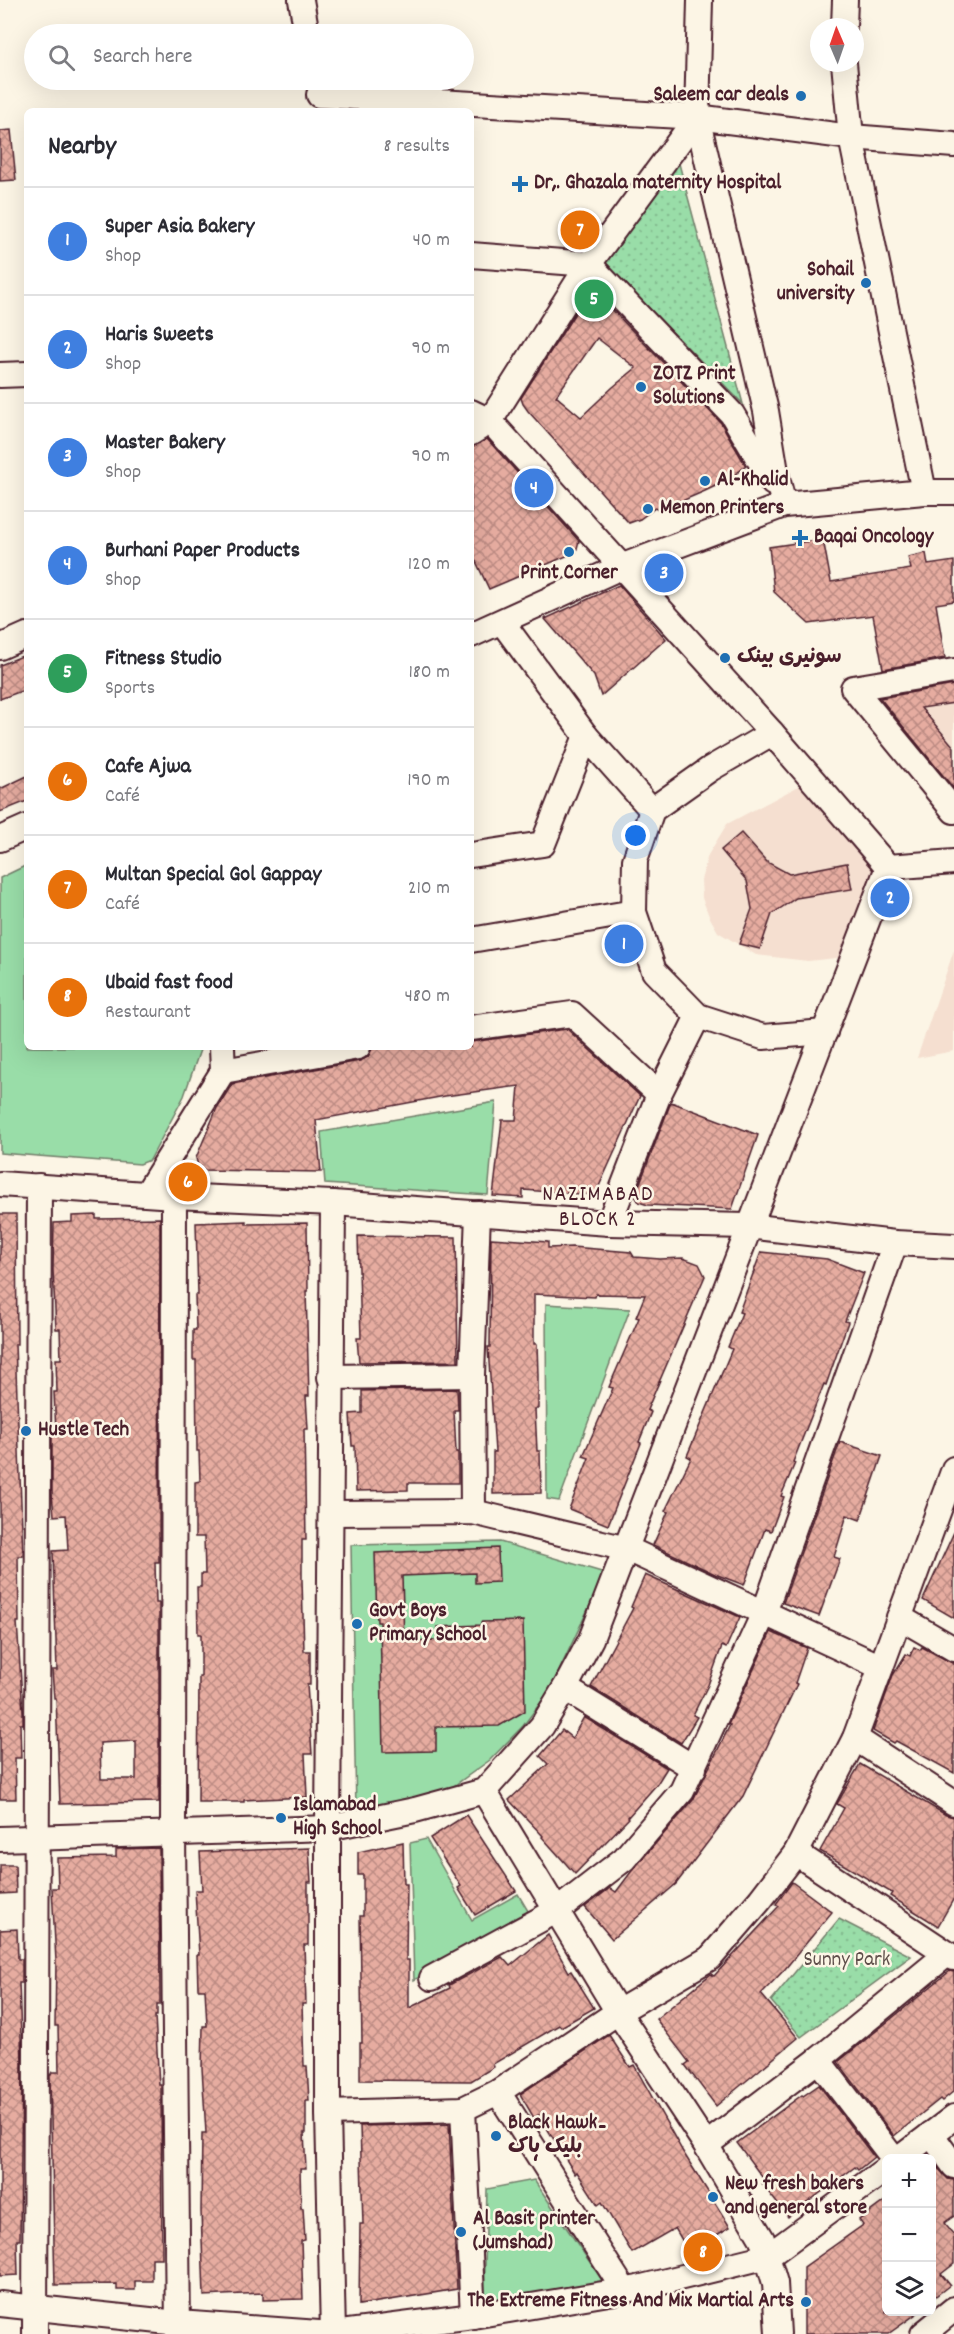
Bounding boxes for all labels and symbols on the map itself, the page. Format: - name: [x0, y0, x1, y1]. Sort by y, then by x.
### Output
- north arrow: [810, 18, 864, 72]
- place label: Saleem car deals: [654, 81, 789, 111]
- marker: Saleem car deals: [794, 89, 808, 103]
- place label: Dr,. Ghazala maternity Hospital: [534, 169, 782, 199]
- marker: Dr,. Ghazala maternity Hospital: [511, 175, 529, 193]
- pin: 7: [560, 208, 600, 252]
- place label: Sohail university: [777, 256, 855, 310]
- pin: 5: [574, 276, 614, 322]
- marker: Sohail university: [859, 276, 873, 290]
- place label: ZOTZ Print Solutions: [653, 360, 736, 414]
- marker: ZOTZ Print Solutions: [634, 380, 648, 394]
- pin: 4: [514, 466, 554, 510]
- place label: Al-Khalid: [717, 466, 789, 496]
- marker: Al-Khalid: [698, 474, 712, 488]
- place label: Memon Printers: [660, 494, 784, 524]
- marker: Memon Printers: [641, 502, 655, 516]
- place label: Baqai Oncology: [814, 523, 935, 553]
- marker: Baqai Oncology: [791, 529, 809, 547]
- marker: Print Corner: [562, 545, 576, 559]
- pin: 3: [644, 550, 684, 596]
- place label: Print Corner: [520, 559, 619, 589]
- place label: سونیری بینک: [737, 643, 842, 673]
- marker: سونیری بینک: [718, 651, 732, 665]
- your location: [621, 821, 650, 850]
- pin: 2: [870, 876, 910, 920]
- pin: 1: [604, 922, 644, 966]
- pin: 6: [168, 1160, 207, 1204]
- district label: NAZIMABAD BLOCK 2: [542, 1180, 654, 1236]
- place label: Hustle Tech: [38, 1416, 130, 1446]
- marker: Hustle Tech: [19, 1424, 33, 1438]
- place label: Govt Boys Primary School: [369, 1597, 488, 1651]
- marker: Govt Boys Primary School: [350, 1617, 364, 1631]
- place label: Islamabad High School: [293, 1791, 383, 1845]
- marker: Islamabad High School: [274, 1811, 288, 1825]
- park label: Sunny Park: [804, 1946, 890, 1976]
- place label: Black Hawk۔ بلیک ہاک: [508, 2109, 607, 2163]
- marker: Black Hawk۔ بلیک ہاک: [489, 2129, 503, 2143]
- place label: New fresh bakers and general store: [725, 2170, 867, 2224]
- marker: New fresh bakers and general store: [706, 2190, 720, 2204]
- place label: Al Basit printer (Jumshad): [473, 2205, 596, 2259]
- marker: Al Basit printer (Jumshad): [454, 2225, 468, 2239]
- pin: 8: [684, 2230, 722, 2274]
- place label: The Extreme Fitness And Mix Martial Arts: [467, 2287, 794, 2317]
- marker: The Extreme Fitness And Mix Martial Arts: [799, 2295, 813, 2309]

